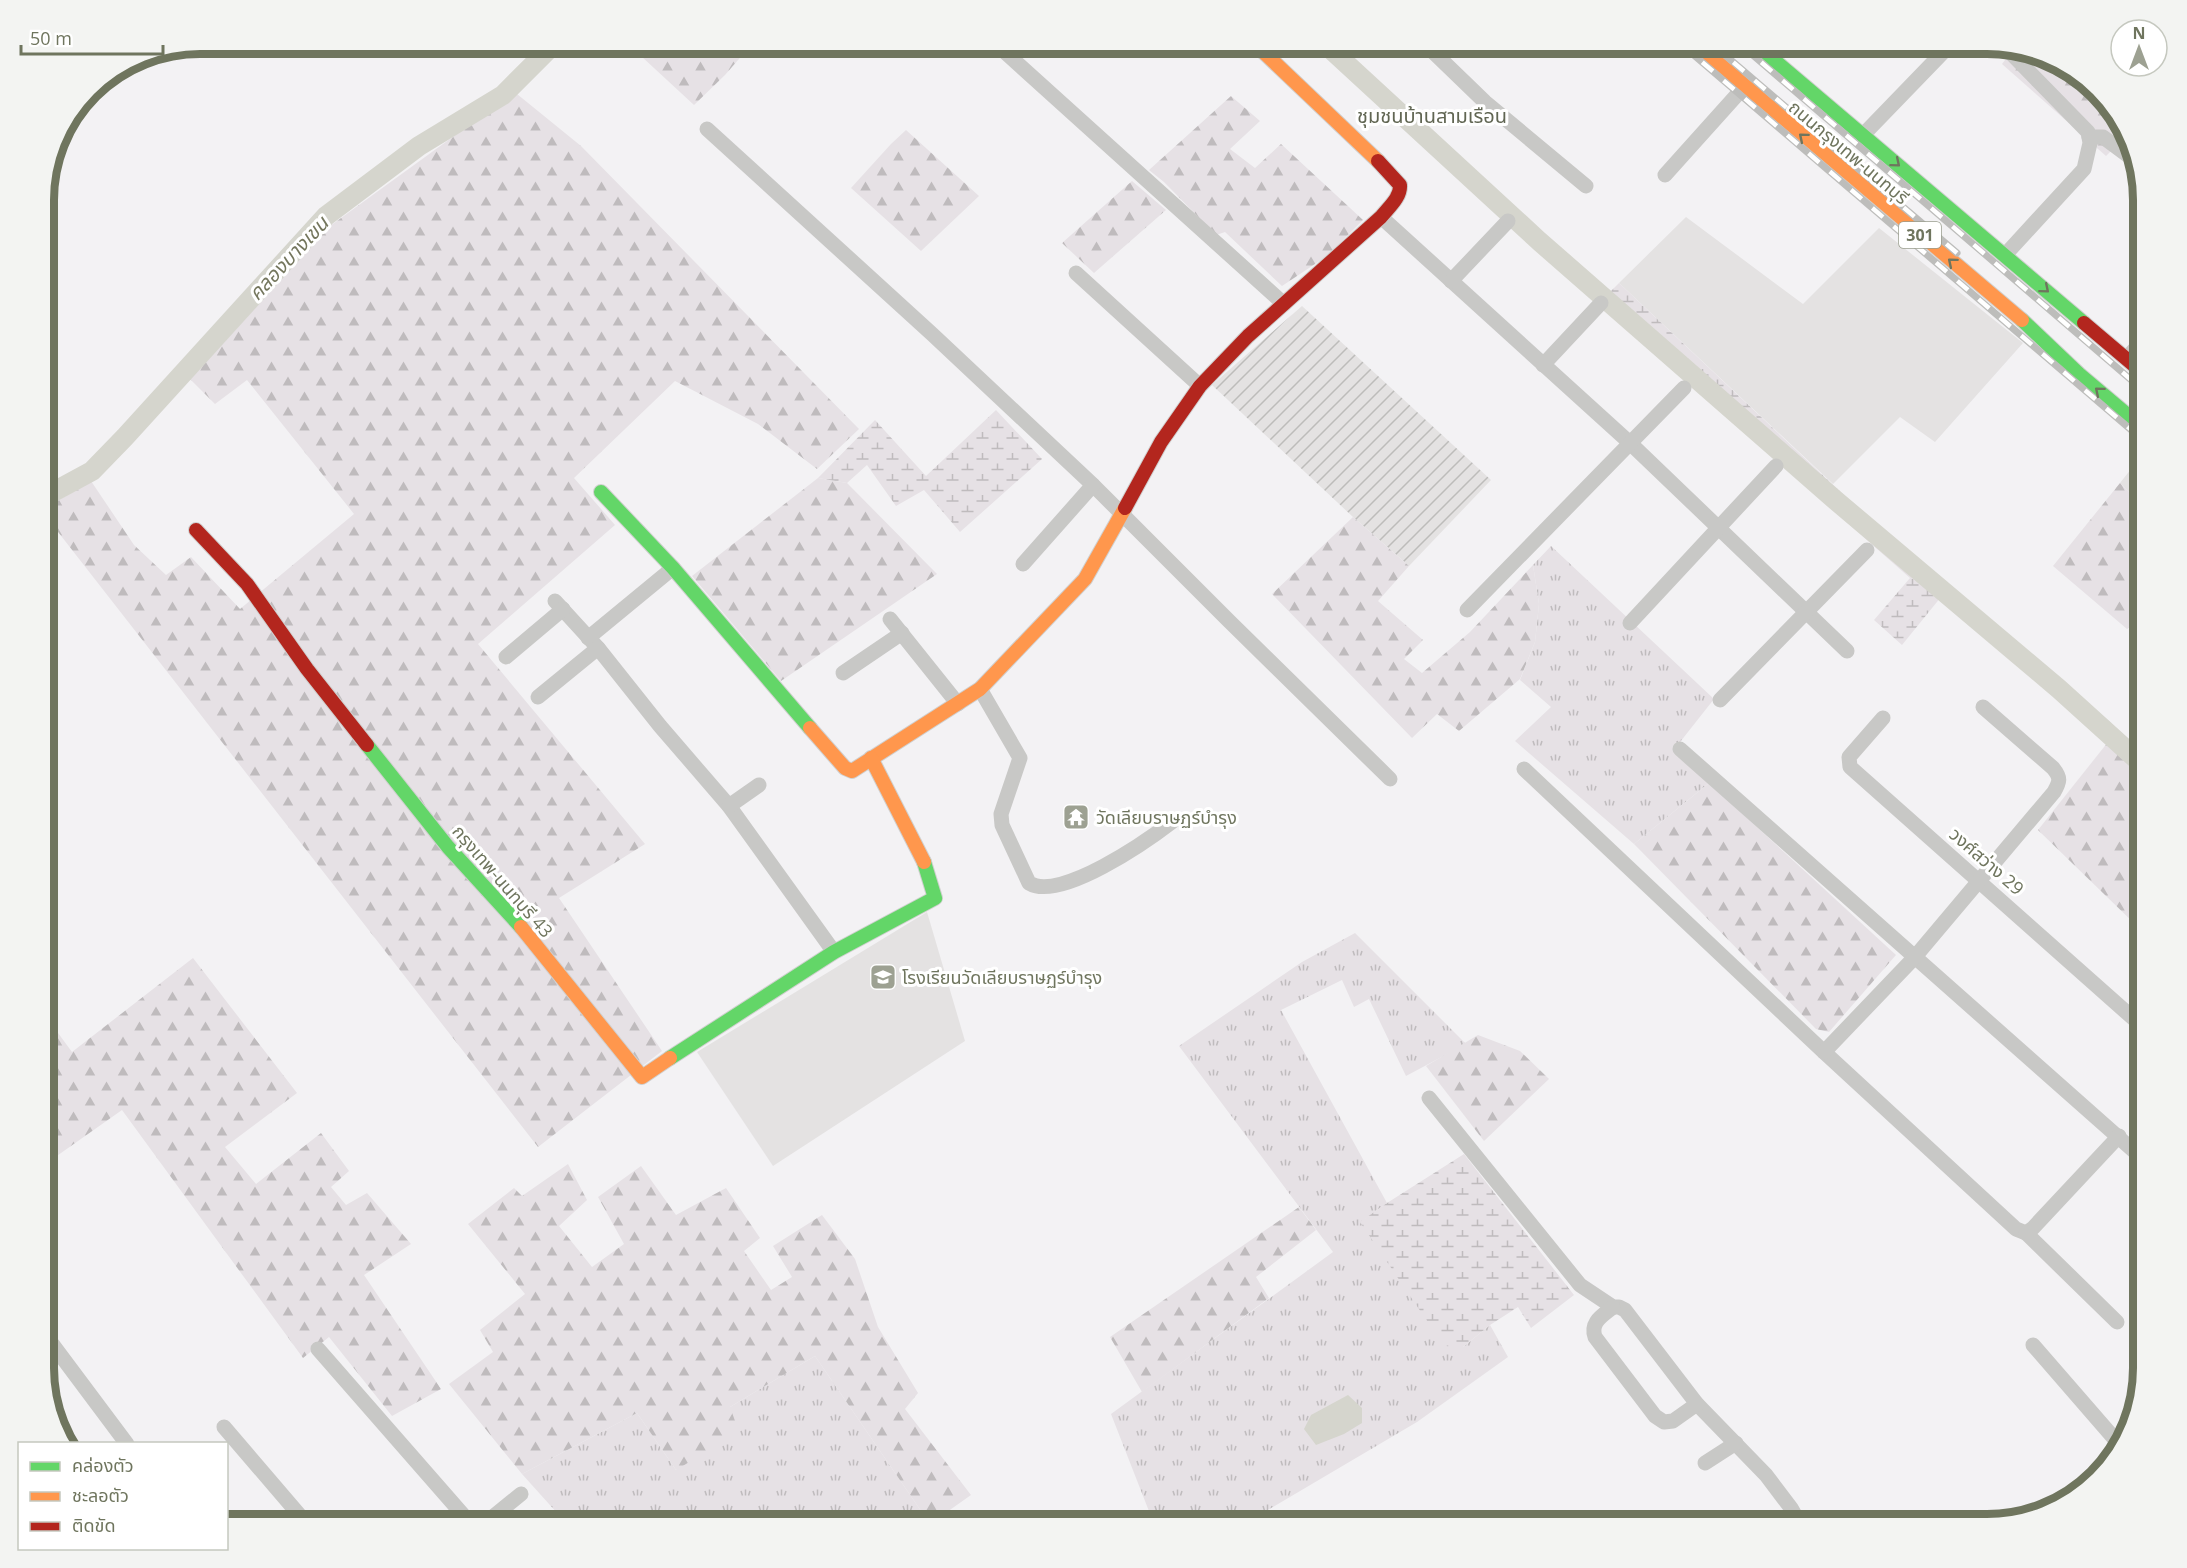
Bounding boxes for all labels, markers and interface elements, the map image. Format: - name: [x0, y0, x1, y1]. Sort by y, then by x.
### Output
- scale bar: [21, 18, 164, 56]
- north arrow: [2109, 18, 2169, 78]
- text: N: [2132, 22, 2146, 44]
- text: 50 m: [30, 26, 72, 50]
- street label: ถนนกรุงเทพ-นนทบุรี: [1784, 95, 1914, 209]
- district label: ชุมชนบ้านสามเรือน: [1357, 102, 1507, 129]
- one-way arrow: [1799, 133, 1810, 144]
- one-way arrow: [1889, 156, 1900, 167]
- water label: คลองบางเขน: [242, 209, 335, 306]
- road number: 301: [1899, 222, 1941, 248]
- one-way arrow: [1948, 258, 1959, 269]
- one-way arrow: [2038, 282, 2049, 293]
- one-way arrow: [2095, 387, 2106, 398]
- temple icon: วัดเลียบราษฏร์บำรุง: [1061, 802, 1091, 832]
- place label: วัดเลียบราษฏร์บำรุง: [1096, 805, 1237, 829]
- street label: กรุงเทพ-นนทบุรี 43: [447, 820, 559, 942]
- street label: วงศ์สว่าง 29: [1945, 822, 2029, 900]
- school or university icon: โรงเรียนวัดเลียบราษฏร์บำรุง: [868, 962, 898, 992]
- place label: โรงเรียนวัดเลียบราษฏร์บำรุง: [902, 965, 1102, 989]
- legend: [18, 1442, 228, 1550]
- text: คล่องตัว: [72, 1453, 134, 1477]
- text: ชะลอตัว: [72, 1483, 129, 1507]
- text: ติดขัด: [72, 1513, 115, 1537]

